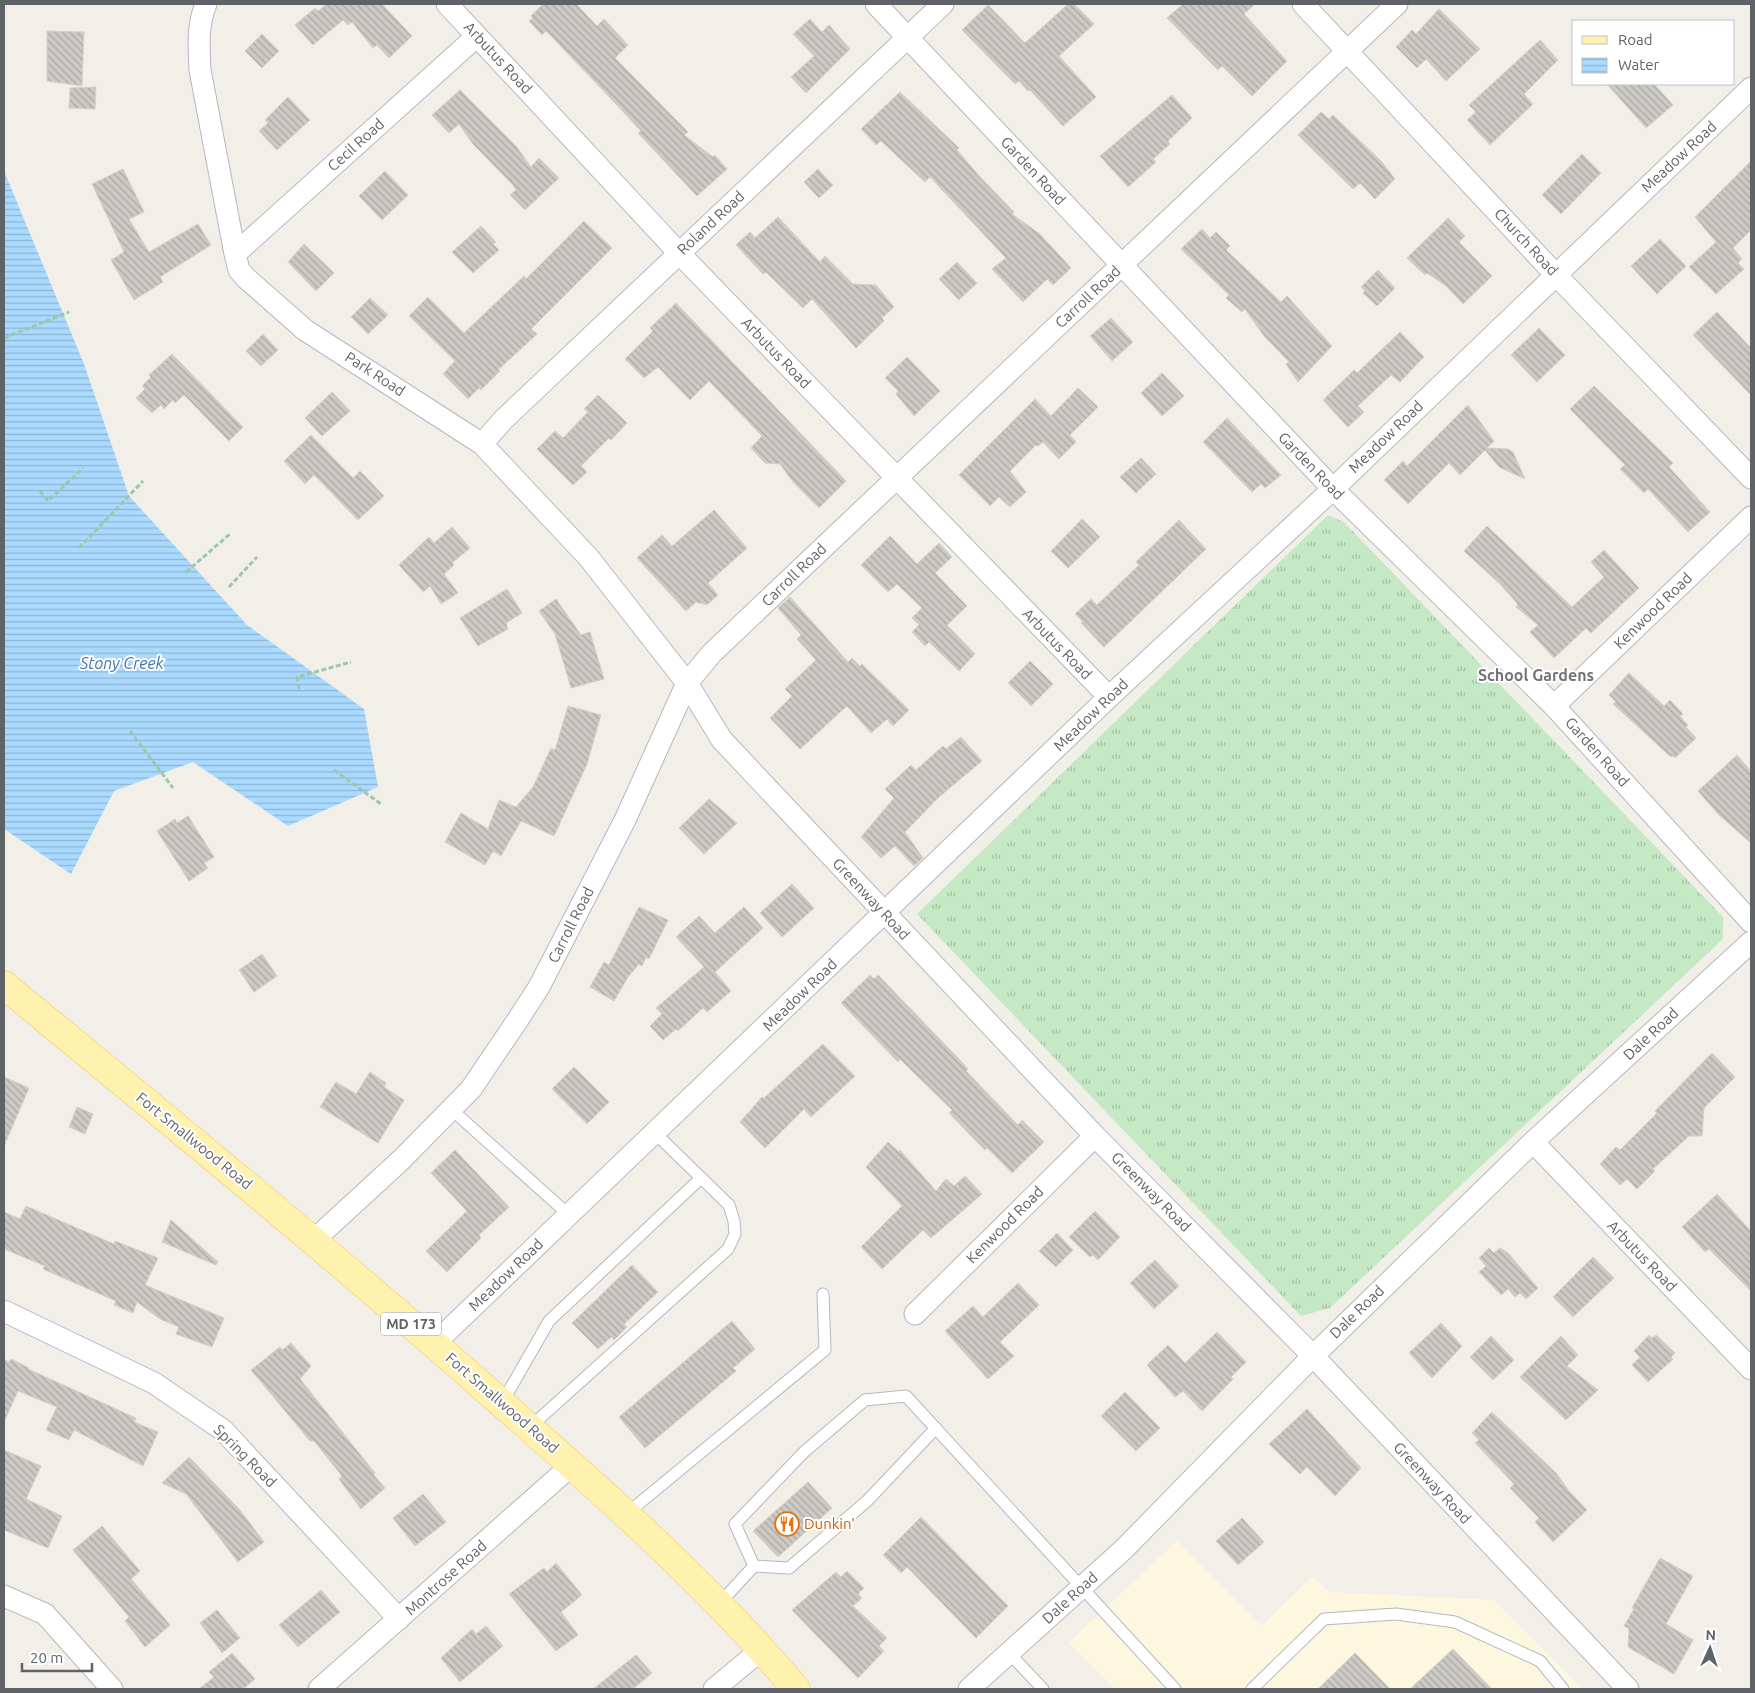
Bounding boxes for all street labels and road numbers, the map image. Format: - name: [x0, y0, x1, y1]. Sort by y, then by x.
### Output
- street label: Arbutus Road: [461, 18, 536, 97]
- street label: Cecil Road: [324, 115, 387, 174]
- street label: Meadow Road: [1638, 118, 1720, 196]
- street label: Garden Road: [997, 133, 1069, 208]
- street label: Roland Road: [674, 187, 748, 258]
- street label: Church Road: [1491, 205, 1562, 279]
- street label: Carroll Road: [1052, 262, 1124, 331]
- street label: Arbutus Road: [738, 314, 814, 392]
- street label: Park Road: [342, 348, 408, 399]
- street label: Meadow Road: [1345, 397, 1426, 476]
- street label: Garden Road: [1275, 428, 1348, 503]
- street label: Carroll Road: [758, 540, 829, 610]
- street label: Kenwood Road: [1610, 569, 1695, 652]
- street label: Arbutus Road: [1019, 605, 1095, 683]
- street label: Meadow Road: [1050, 675, 1131, 754]
- street label: Garden Road: [1562, 714, 1633, 790]
- street label: Greenway Road: [829, 854, 913, 943]
- street label: Carroll Road: [544, 884, 597, 966]
- street label: Meadow Road: [759, 955, 840, 1034]
- street label: Dale Road: [1620, 1004, 1682, 1063]
- street label: Fort Smallwood Road: [133, 1089, 256, 1193]
- street label: Greenway Road: [1108, 1148, 1195, 1235]
- street label: Kenwood Road: [963, 1183, 1047, 1267]
- street label: Arbutus Road: [1604, 1217, 1680, 1295]
- street label: Meadow Road: [465, 1235, 546, 1314]
- street label: Dale Road: [1326, 1282, 1387, 1342]
- road number: MD 173: [381, 1312, 441, 1336]
- street label: Fort Smallwood Road: [442, 1349, 562, 1456]
- street label: Spring Road: [211, 1421, 280, 1490]
- street label: Greenway Road: [1390, 1438, 1474, 1527]
- street label: Montrose Road: [402, 1537, 490, 1619]
- street label: Dale Road: [1039, 1568, 1101, 1627]

